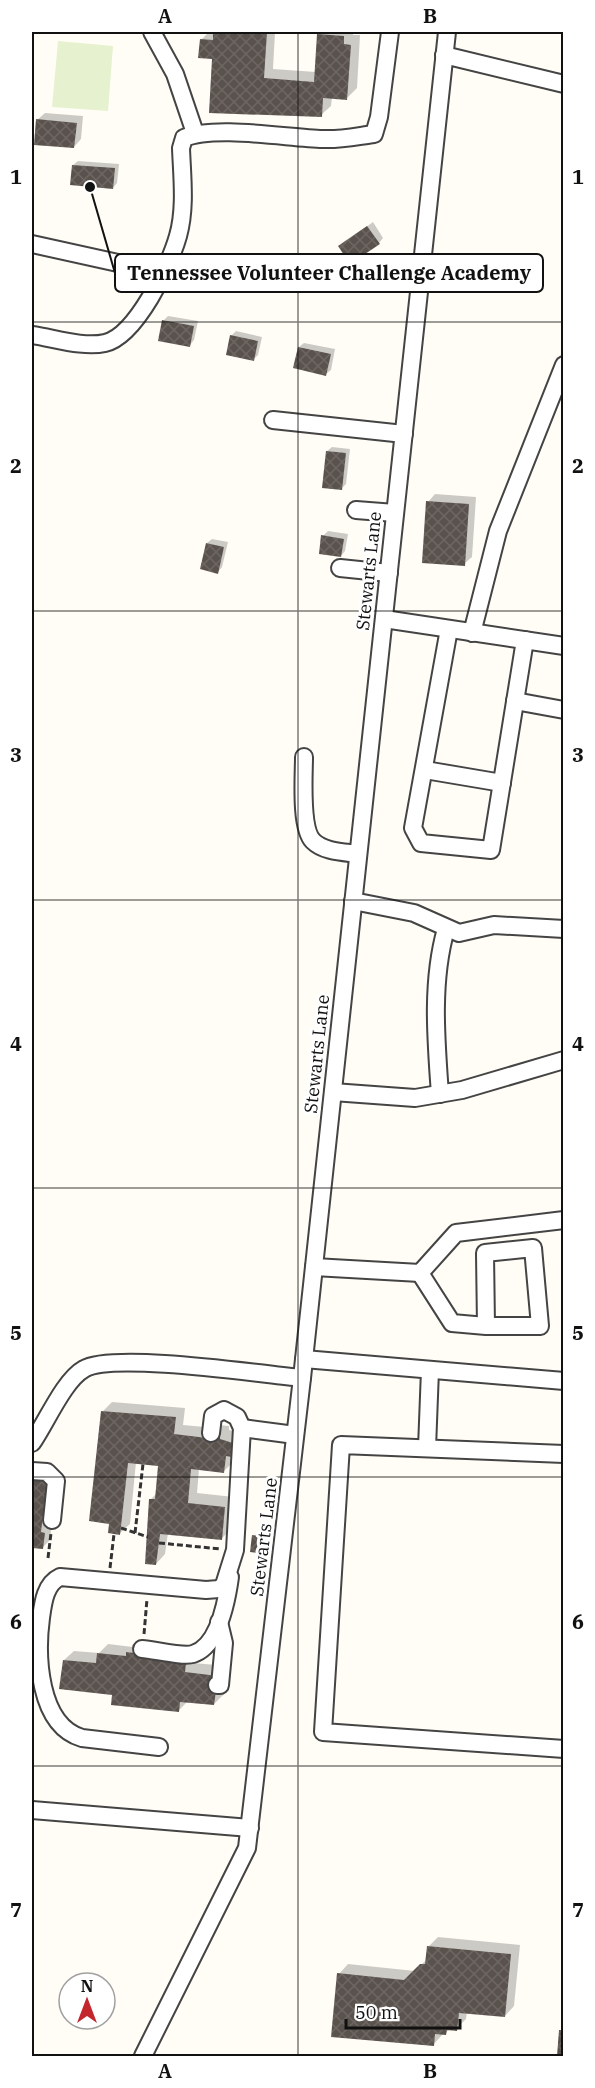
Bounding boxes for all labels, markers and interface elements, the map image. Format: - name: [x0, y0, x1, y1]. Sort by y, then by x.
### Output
- text: A: [158, 2, 172, 29]
- text: B: [423, 2, 437, 29]
- text: 1: [10, 163, 22, 190]
- text: 1: [572, 163, 584, 190]
- callout: Tennessee Volunteer Challenge Academy: [115, 254, 543, 292]
- text: Tennessee Volunteer Challenge Academy: [127, 259, 532, 286]
- text: 2: [10, 452, 22, 479]
- text: 2: [572, 452, 584, 479]
- street label: Stewarts Lane: [351, 510, 386, 632]
- text: 3: [10, 741, 22, 768]
- text: 3: [572, 741, 584, 768]
- street label: Stewarts Lane: [299, 993, 334, 1115]
- text: 4: [10, 1030, 22, 1057]
- text: 4: [572, 1030, 584, 1057]
- text: 5: [10, 1319, 22, 1346]
- text: 5: [572, 1319, 584, 1346]
- street label: Stewarts Lane: [245, 1476, 282, 1598]
- text: 6: [10, 1608, 22, 1635]
- text: 6: [572, 1608, 584, 1635]
- text: 7: [10, 1896, 22, 1923]
- text: 7: [572, 1896, 584, 1923]
- north arrow: [57, 1971, 117, 2031]
- text: N: [81, 1976, 93, 1996]
- scale bar: [346, 1992, 460, 2030]
- text: 50 m: [355, 2001, 398, 2024]
- text: A: [158, 2057, 172, 2084]
- text: B: [423, 2057, 437, 2084]

